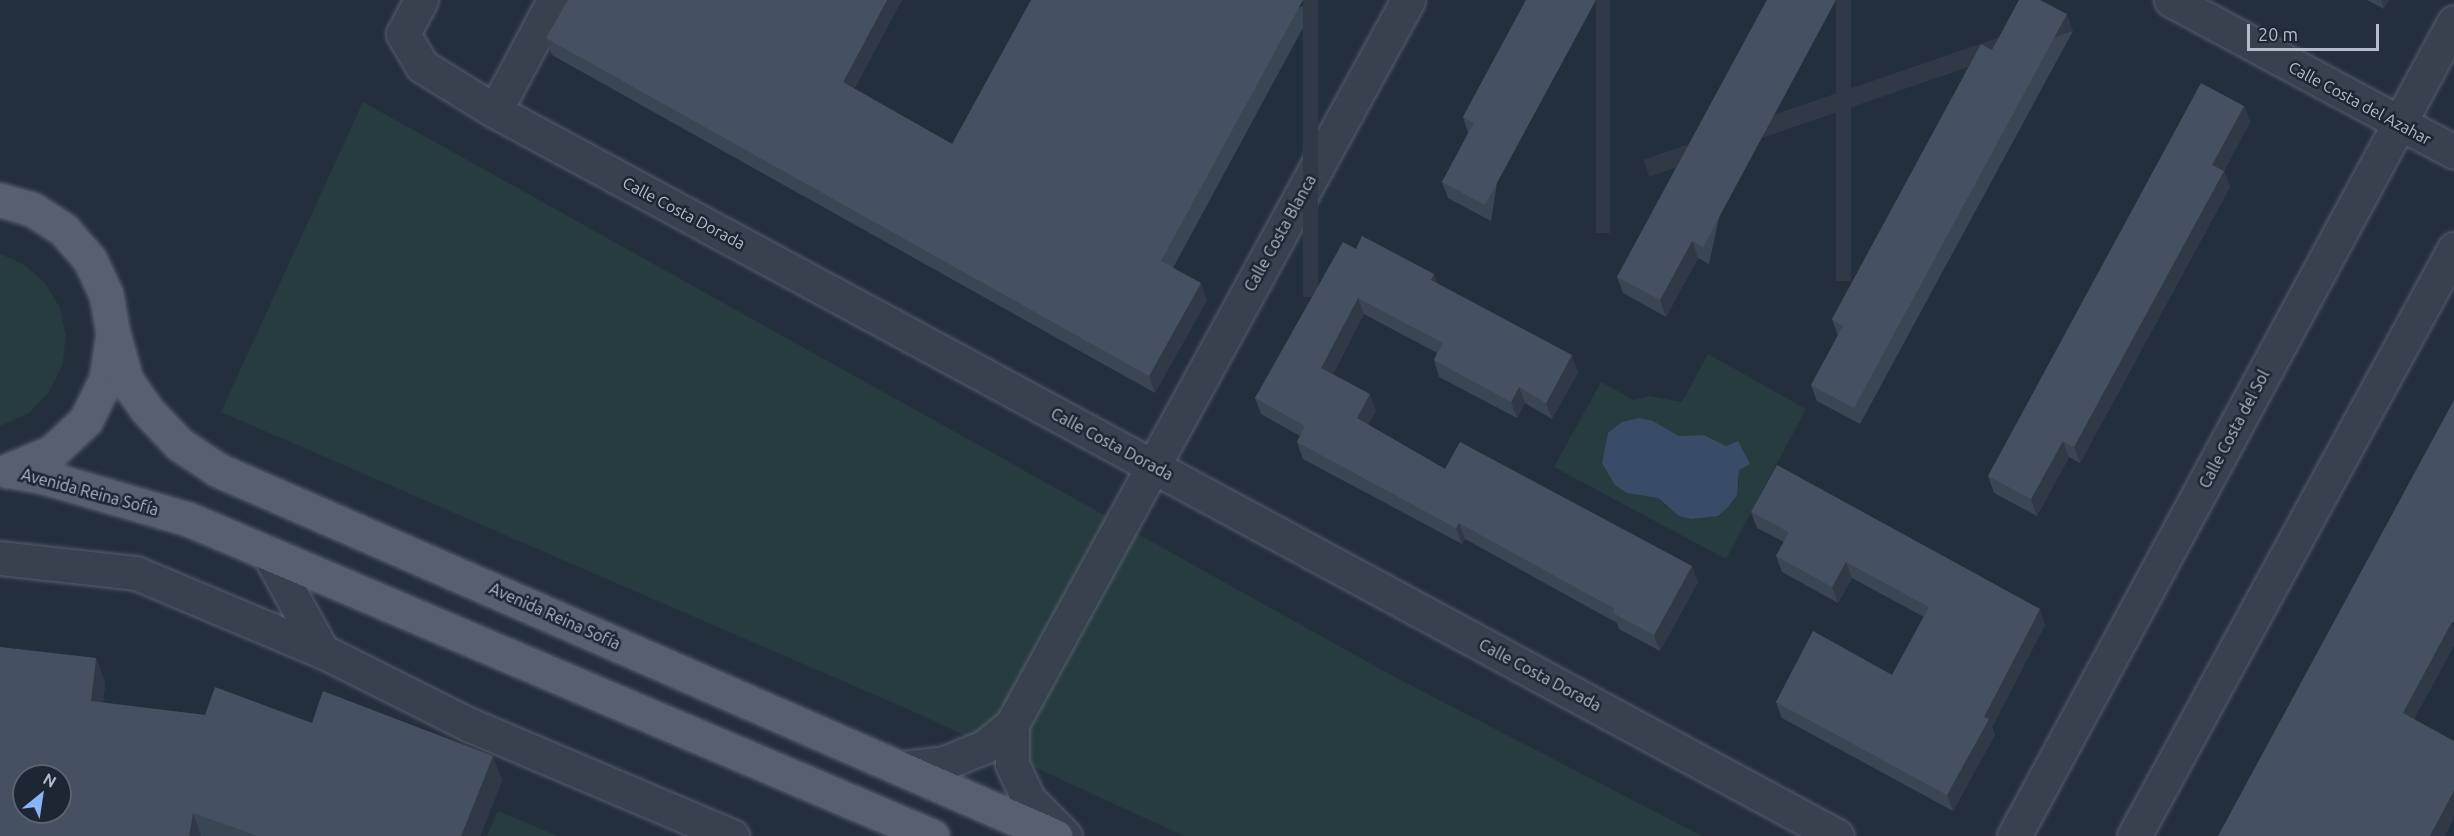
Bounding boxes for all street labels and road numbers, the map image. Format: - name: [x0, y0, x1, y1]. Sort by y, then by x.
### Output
- street label: Calle Costa del Azahar: [2285, 57, 2435, 149]
- street label: Calle Costa Blanca: [1240, 171, 1320, 295]
- street label: Calle Costa Dorada: [620, 173, 748, 253]
- street label: Calle Costa del Sol: [2195, 367, 2273, 491]
- street label: Calle Costa Dorada: [1048, 404, 1176, 484]
- street label: Avenida Reina Sofía: [19, 464, 161, 520]
- street label: Avenida Reina Sofía: [487, 578, 623, 654]
- street label: Calle Costa Dorada: [1476, 635, 1604, 715]

